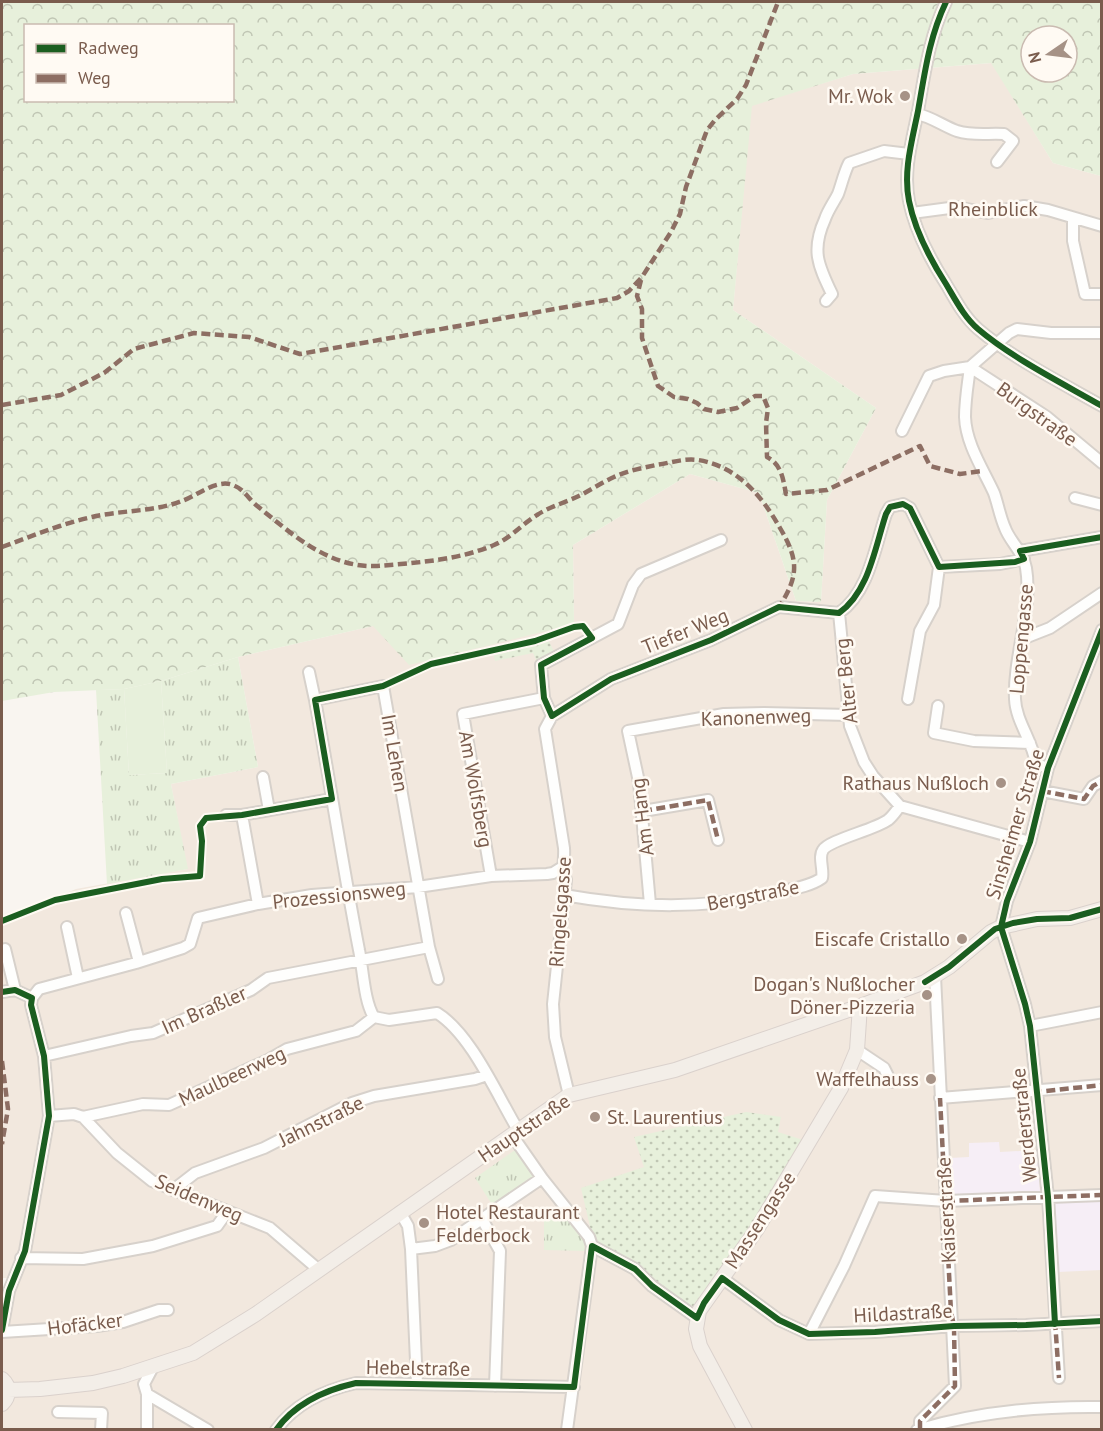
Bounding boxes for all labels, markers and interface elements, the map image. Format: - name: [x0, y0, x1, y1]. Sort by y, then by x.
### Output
- legend: [24, 24, 234, 102]
- north arrow: [1019, 24, 1079, 84]
- text: Radweg: [78, 36, 139, 59]
- text: N: [1023, 50, 1045, 65]
- text: Weg: [78, 66, 111, 89]
- place label: Mr. Wok: [828, 83, 893, 109]
- marker: Mr. Wok: [898, 89, 912, 103]
- street label: Rheinblick: [948, 196, 1038, 222]
- street label: Burgstraße: [991, 376, 1083, 452]
- street label: Loppengasse: [1003, 583, 1039, 695]
- street label: Tiefer Weg: [638, 602, 732, 660]
- street label: Alter Berg: [829, 637, 863, 725]
- street label: Kanonenweg: [700, 702, 812, 732]
- street label: Im Lehen: [375, 712, 415, 794]
- street label: Am Wolfsberg: [453, 728, 499, 850]
- street label: Sinsheimer Straße: [980, 745, 1050, 903]
- place label: Rathaus Nußloch: [843, 770, 989, 796]
- marker: Rathaus Nußloch: [994, 776, 1008, 790]
- street label: Am Hang: [624, 777, 660, 857]
- street label: Ringelsgasse: [543, 856, 577, 968]
- street label: Bergstraße: [705, 873, 801, 917]
- street label: Prozessionsweg: [271, 875, 407, 915]
- place label: Eiscafe Cristallo: [814, 926, 950, 952]
- marker: Eiscafe Cristallo: [955, 932, 969, 946]
- place label: Dogan's Nußlocher Döner-Pizzeria: [753, 971, 915, 1020]
- street label: Im Braßler: [157, 980, 251, 1040]
- marker: Dogan's Nußlocher Döner-Pizzeria: [920, 988, 934, 1002]
- street label: Maulbeerweg: [174, 1040, 290, 1112]
- place label: Waffelhauss: [816, 1066, 919, 1092]
- street label: Werderstraße: [1005, 1067, 1043, 1183]
- marker: Waffelhauss: [924, 1072, 938, 1086]
- street label: Hauptstraße: [473, 1088, 575, 1168]
- street label: Jahnstraße: [273, 1089, 368, 1153]
- place label: St. Laurentius: [607, 1104, 723, 1130]
- marker: St. Laurentius: [588, 1110, 602, 1124]
- street label: Kaiserstraße: [930, 1156, 962, 1264]
- street label: Massengasse: [719, 1166, 801, 1274]
- street label: Seidenweg: [151, 1168, 247, 1228]
- place label: Hotel Restaurant Felderbock: [436, 1199, 580, 1248]
- marker: Hotel Restaurant Felderbock: [417, 1216, 431, 1230]
- street label: Hildastraße: [853, 1297, 953, 1329]
- street label: Hofäcker: [46, 1306, 124, 1342]
- street label: Hebelstraße: [366, 1354, 470, 1382]

